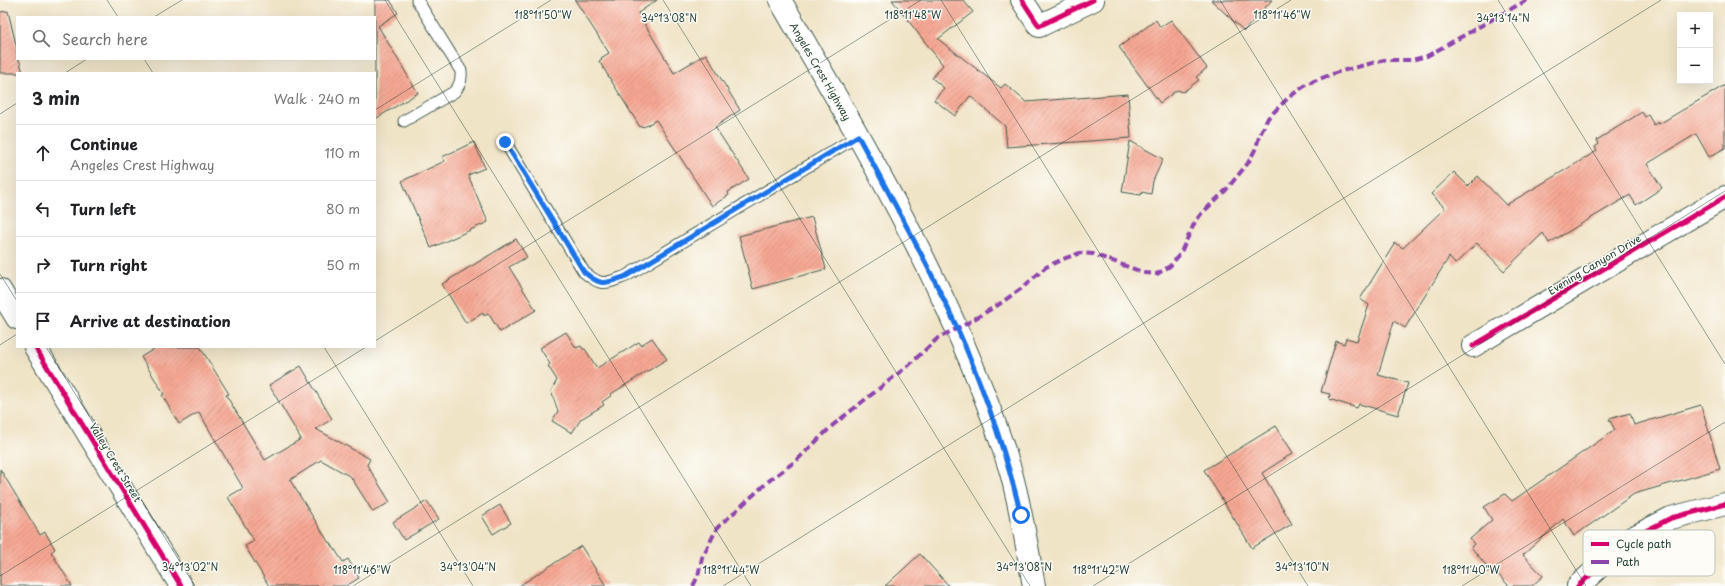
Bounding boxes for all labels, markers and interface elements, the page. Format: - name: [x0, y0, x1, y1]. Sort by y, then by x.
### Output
- text: 118°11'50"W: [514, 7, 572, 22]
- text: 118°11'48"W: [885, 7, 942, 22]
- text: 118°11'46"W: [1253, 7, 1311, 22]
- text: 34°13'08"N: [641, 10, 697, 25]
- text: 34°13'14"N: [1476, 10, 1530, 25]
- map controls: [1677, 12, 1713, 84]
- button: +: [1677, 12, 1713, 48]
- search box: [16, 16, 376, 60]
- street label: Angeles Crest Highway: [786, 19, 855, 123]
- icon: search: [30, 27, 52, 49]
- text: Search here: [62, 27, 148, 50]
- button: −: [1677, 48, 1713, 84]
- text: 3 min: [32, 85, 80, 111]
- text: Walk · 240 m: [274, 89, 360, 108]
- text: Continue: [70, 132, 138, 155]
- route end: [496, 133, 514, 151]
- icon: ahead: [32, 142, 54, 164]
- text: 110 m: [325, 143, 360, 162]
- text: Angeles Crest Highway: [70, 155, 214, 174]
- text: Turn left: [70, 197, 136, 220]
- icon: left: [32, 198, 54, 220]
- text: 80 m: [326, 199, 360, 218]
- street label: Evening Canyon Drive: [1545, 230, 1644, 299]
- text: Turn right: [70, 253, 147, 276]
- icon: right: [32, 254, 54, 276]
- text: 50 m: [326, 255, 360, 274]
- text: Arrive at destination: [70, 309, 231, 332]
- icon: arrive: [32, 310, 54, 332]
- street label: Valley Crest Street: [86, 420, 146, 504]
- route start: [1012, 506, 1030, 524]
- legend: [1583, 530, 1715, 576]
- text: Cycle path: [1616, 535, 1671, 552]
- text: Path: [1616, 553, 1640, 570]
- text: 34°13'02"N: [162, 559, 218, 574]
- text: 34°13'04"N: [440, 559, 496, 574]
- text: 34°13'08"N: [996, 559, 1052, 574]
- text: 34°13'10"N: [1275, 559, 1329, 574]
- text: 118°11'46"W: [333, 562, 391, 577]
- text: 118°11'44"W: [702, 562, 760, 577]
- text: 118°11'42"W: [1072, 562, 1130, 577]
- text: 118°11'40"W: [1442, 562, 1501, 577]

